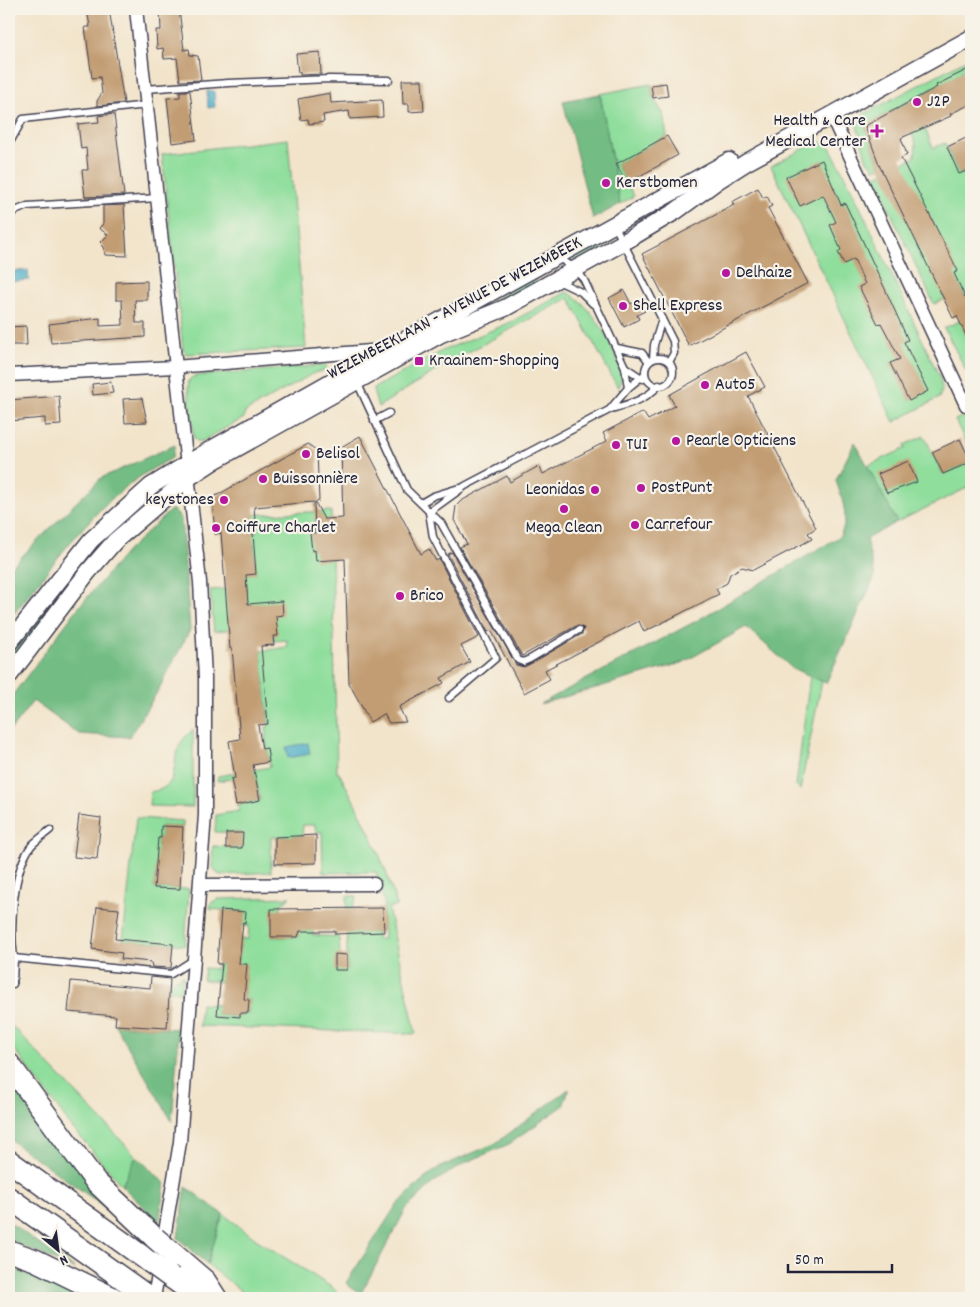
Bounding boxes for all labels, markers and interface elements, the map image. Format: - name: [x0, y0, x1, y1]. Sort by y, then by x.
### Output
- place label: J2P: [927, 90, 950, 115]
- marker: J2P: [911, 96, 923, 108]
- place label: Health & Care Medical Center: [765, 109, 866, 155]
- marker: Health & Care Medical Center: [870, 124, 884, 138]
- place label: Kerstbomen: [616, 171, 698, 196]
- marker: Kerstbomen: [600, 177, 612, 189]
- street label: WEZEMBEEKLAAN - AVENUE DE WEZEMBEEK: [323, 231, 587, 387]
- place label: Delhaize: [736, 261, 792, 286]
- marker: Delhaize: [720, 267, 732, 279]
- place label: Shell Express: [633, 294, 723, 319]
- marker: Shell Express: [617, 300, 629, 312]
- place label: Kraainem-Shopping: [429, 349, 559, 374]
- marker: Kraainem-Shopping: [413, 355, 425, 367]
- place label: Auto5: [715, 373, 756, 398]
- marker: Auto5: [699, 379, 711, 391]
- place label: Pearle Opticiens: [686, 429, 796, 454]
- place label: TUI: [626, 433, 648, 458]
- marker: Pearle Opticiens: [670, 435, 682, 447]
- marker: TUI: [610, 439, 622, 451]
- place label: Belisol: [316, 442, 361, 467]
- marker: Belisol: [300, 448, 312, 460]
- place label: Buissonnière: [273, 467, 358, 492]
- marker: Buissonnière: [257, 473, 269, 485]
- place label: PostPunt: [651, 476, 713, 501]
- place label: Leonidas: [526, 478, 585, 503]
- marker: PostPunt: [635, 482, 647, 494]
- marker: Leonidas: [589, 484, 601, 496]
- place label: keystones: [145, 488, 214, 513]
- marker: keystones: [218, 494, 230, 506]
- marker: Mega Clean: [558, 503, 570, 515]
- place label: Carrefour: [645, 513, 713, 538]
- place label: Coiffure Charlet: [226, 516, 336, 541]
- place label: Mega Clean: [526, 516, 602, 541]
- marker: Carrefour: [629, 519, 641, 531]
- marker: Coiffure Charlet: [210, 522, 222, 534]
- place label: Brico: [410, 584, 444, 609]
- marker: Brico: [394, 590, 406, 602]
- north arrow: [32, 1224, 82, 1274]
- scale bar: [788, 1242, 891, 1274]
- text: N: [55, 1249, 71, 1270]
- text: 50 m: [795, 1250, 824, 1272]

